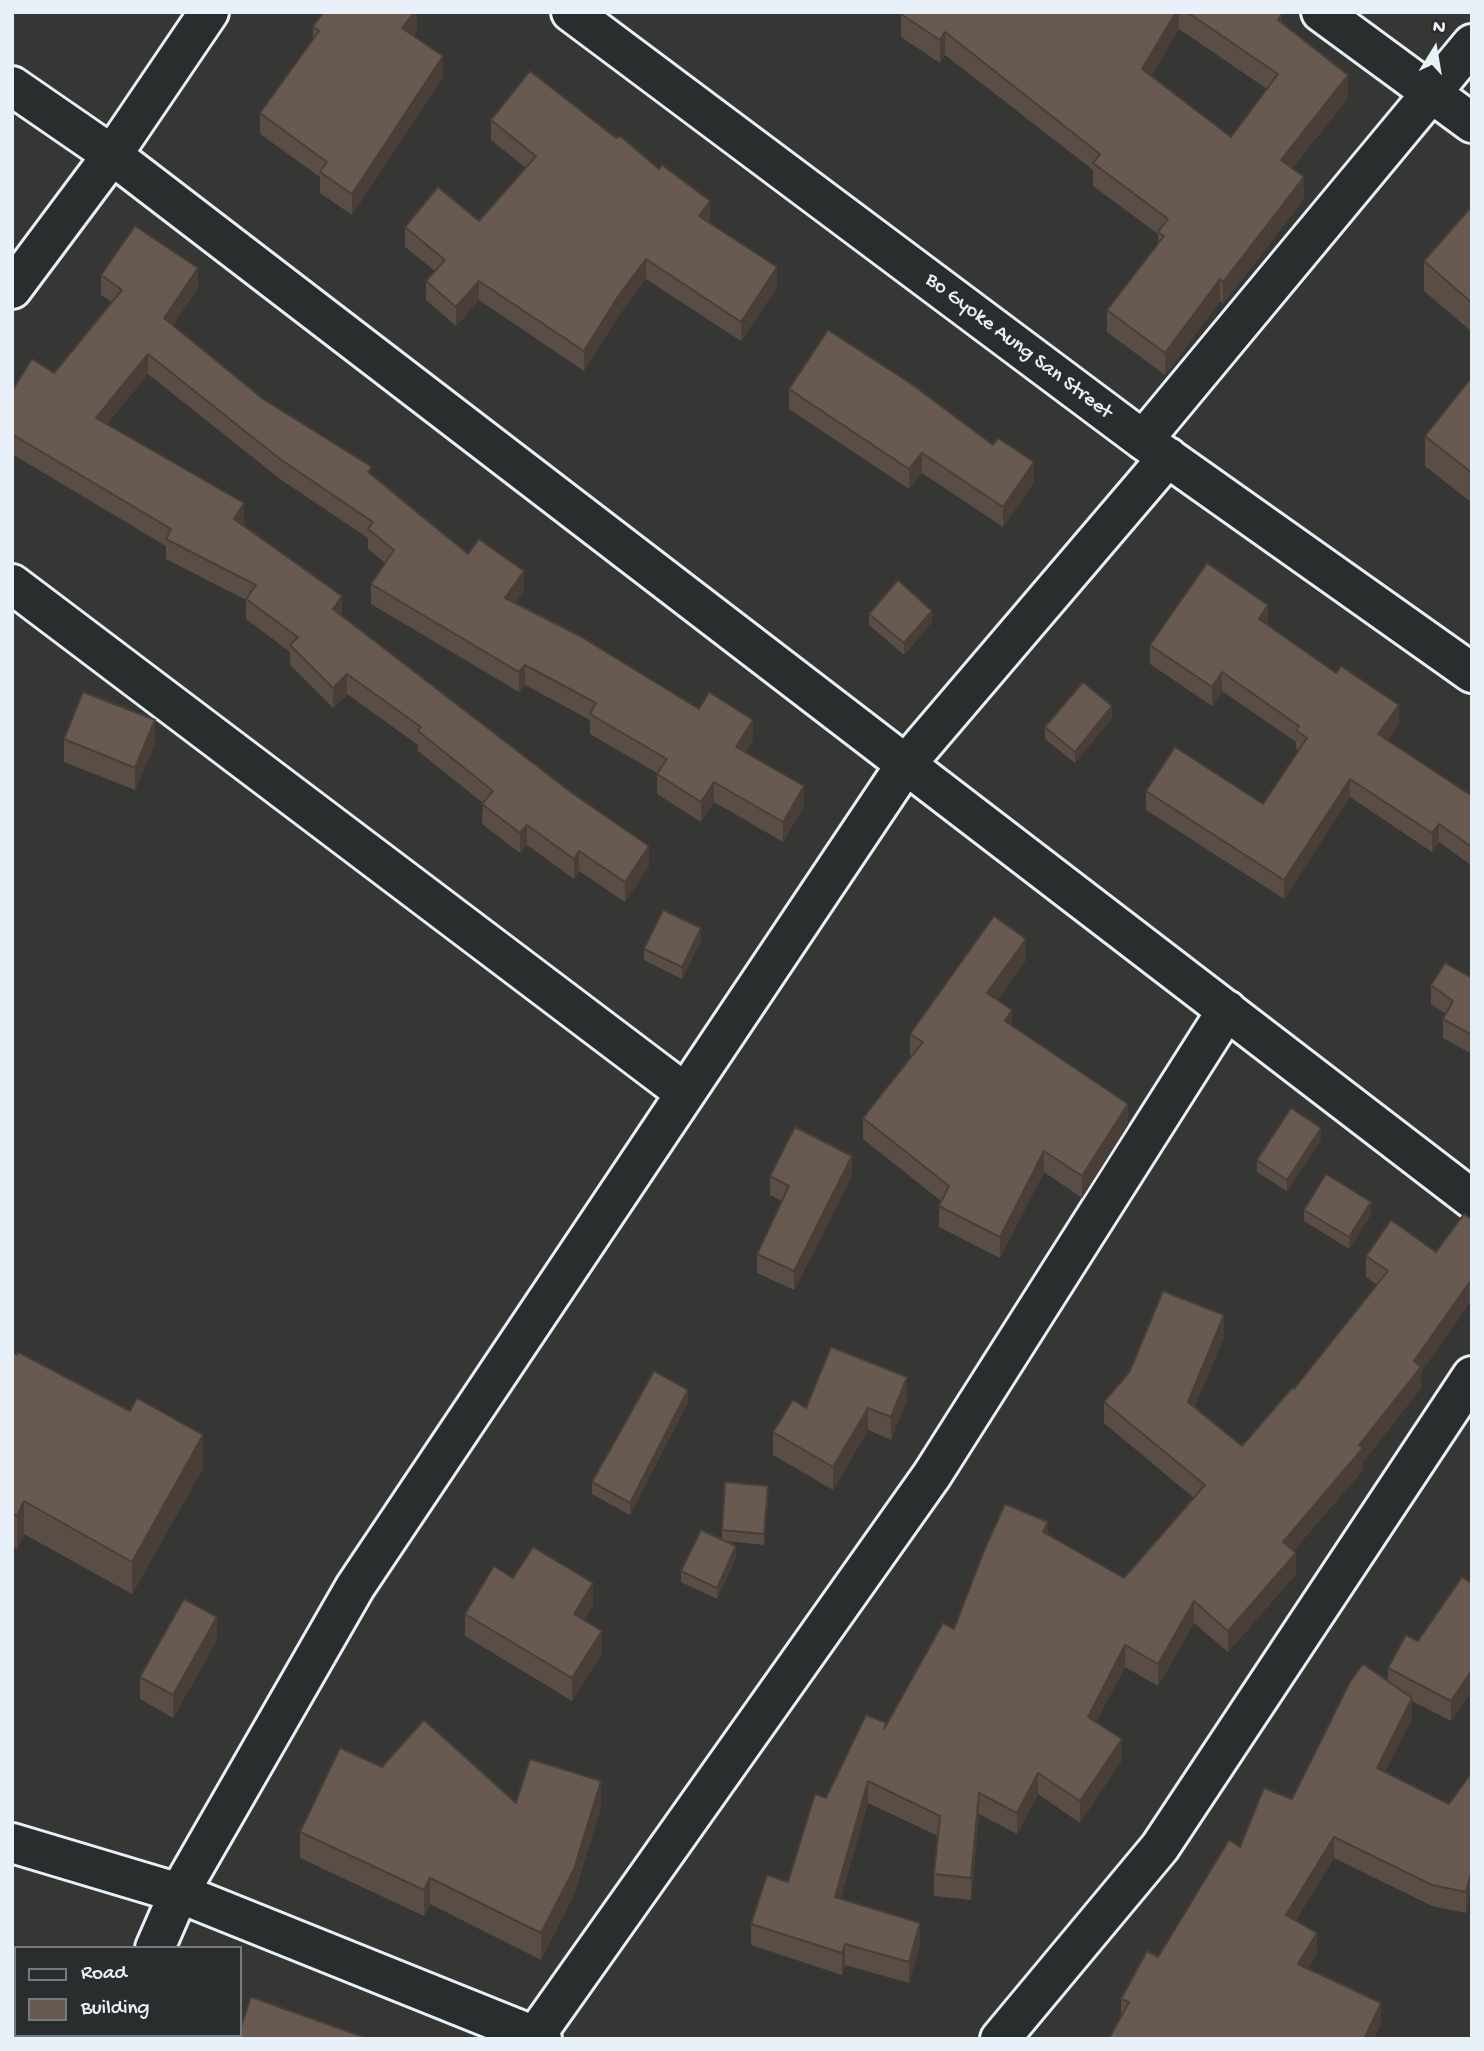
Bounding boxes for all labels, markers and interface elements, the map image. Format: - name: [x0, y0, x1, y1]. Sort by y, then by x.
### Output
- north arrow: [1400, 14, 1470, 84]
- text: N: [1431, 15, 1447, 40]
- street label: Bo Gyoke Aung San Street: [919, 268, 1117, 426]
- legend: [14, 1946, 242, 2037]
- text: Road: [81, 1962, 127, 1987]
- text: Building: [81, 1997, 150, 2022]

